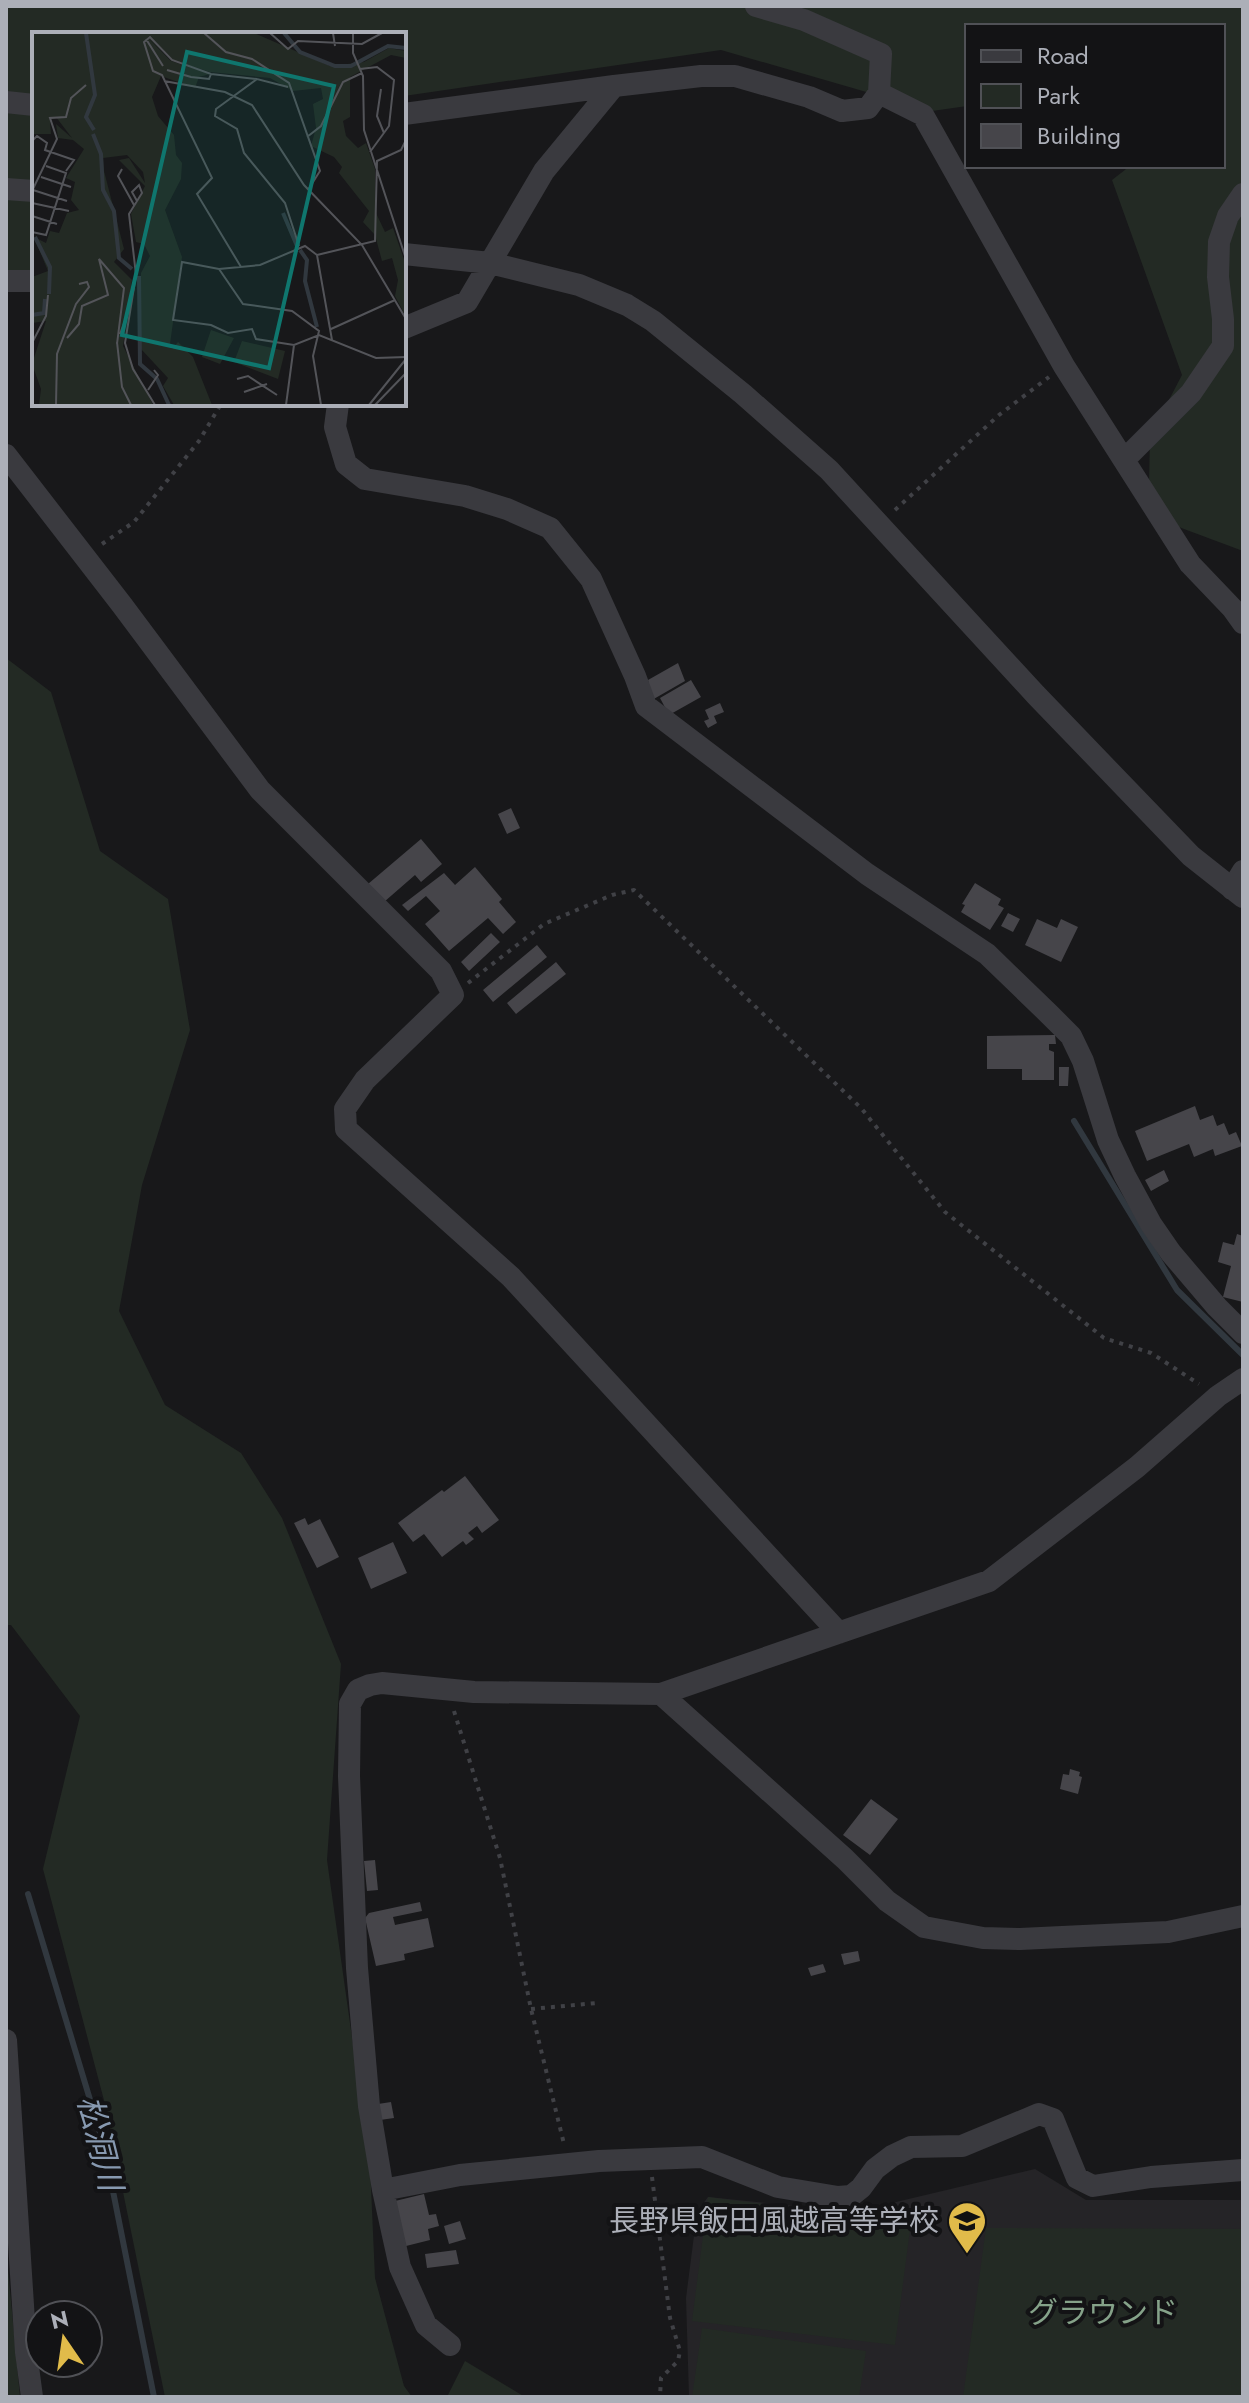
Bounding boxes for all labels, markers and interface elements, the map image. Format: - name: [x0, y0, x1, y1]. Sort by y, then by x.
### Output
- legend: [965, 24, 1225, 168]
- inset map: [32, 32, 406, 406]
- text: Road: [1037, 38, 1089, 73]
- text: Park: [1037, 78, 1080, 113]
- text: Building: [1037, 118, 1121, 153]
- water label: 松洞川: [66, 2091, 135, 2198]
- place label: 長野県飯田風越高等学校: [609, 2199, 939, 2242]
- school or university icon: 長野県飯田風越高等学校: [946, 2200, 988, 2255]
- park label: グラウンド: [1028, 2291, 1178, 2334]
- north arrow: [24, 2299, 104, 2379]
- text: N: [47, 2302, 72, 2337]

